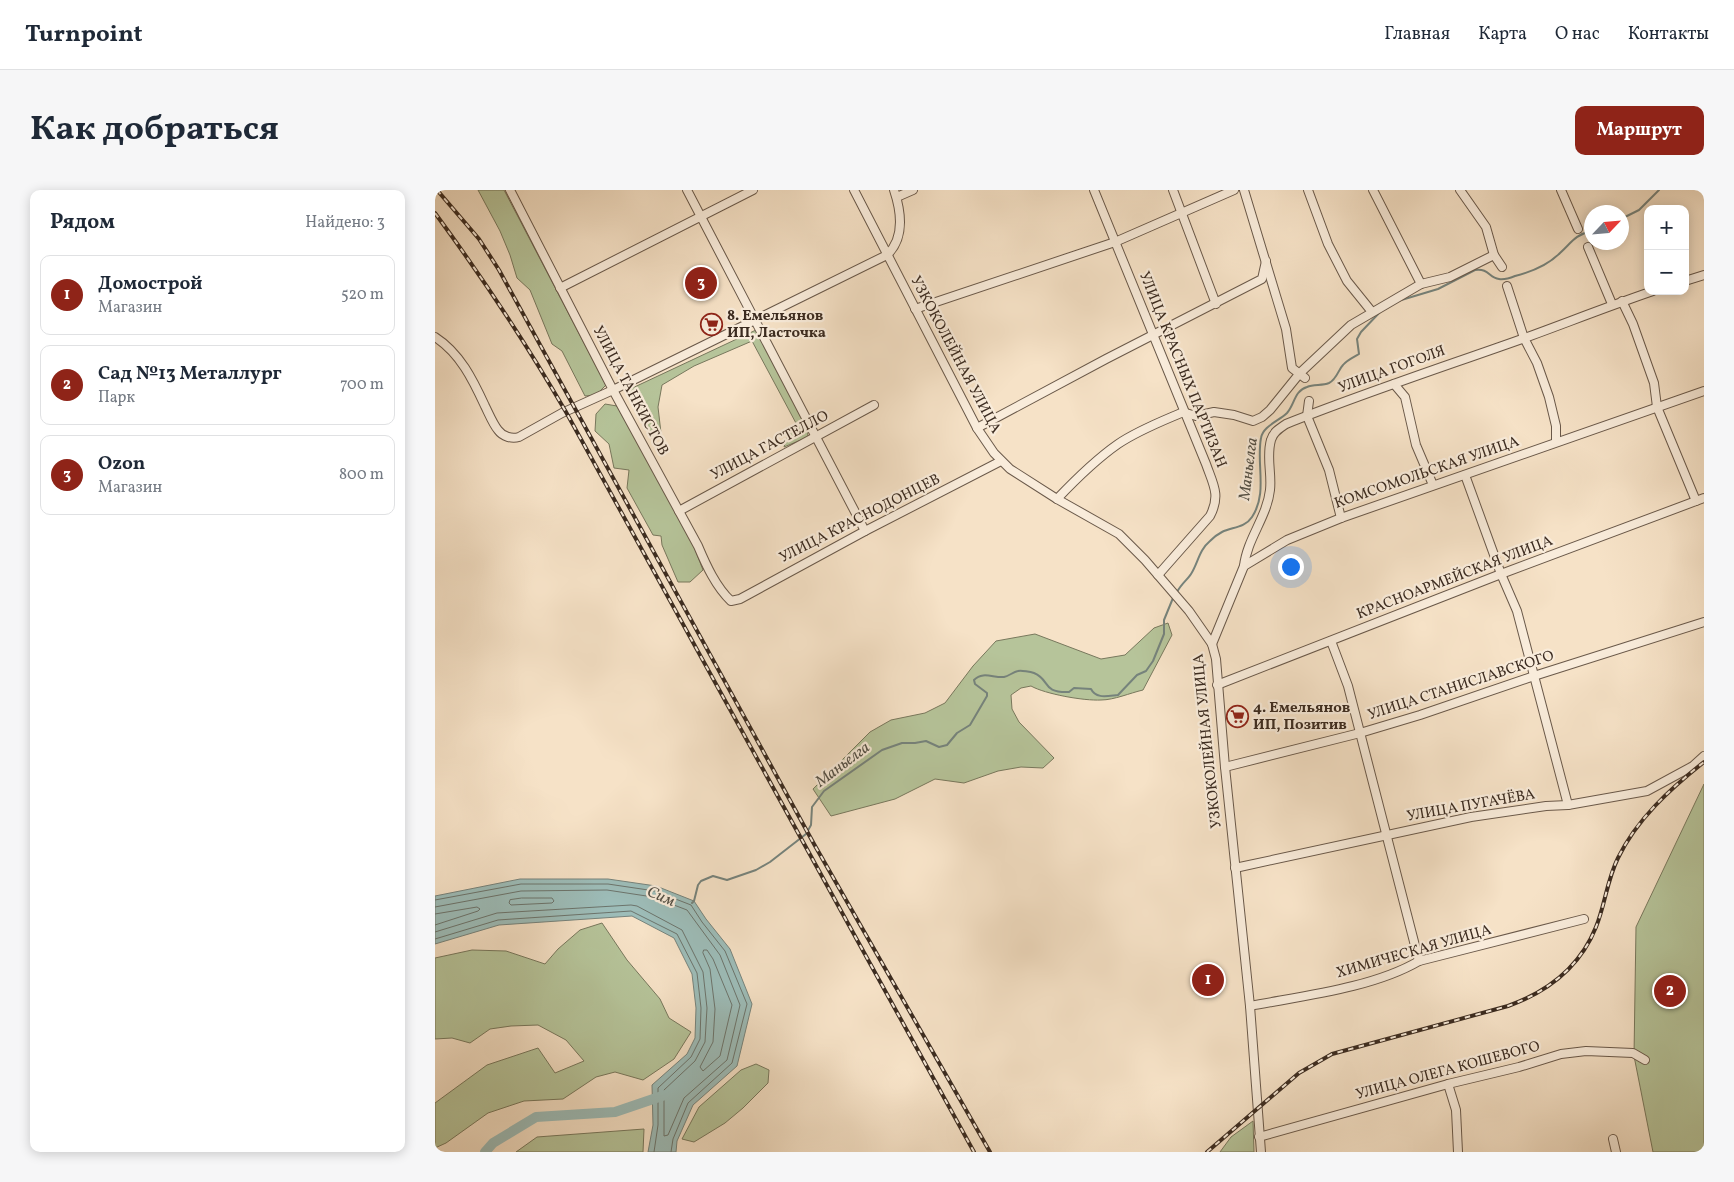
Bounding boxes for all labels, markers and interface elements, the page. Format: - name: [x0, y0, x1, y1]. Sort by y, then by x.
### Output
- text: Turnpoint: [25, 18, 143, 52]
- text: Главная: [1384, 22, 1450, 47]
- text: Карта: [1478, 22, 1527, 47]
- text: О нас: [1555, 22, 1600, 47]
- text: Контакты: [1628, 22, 1709, 47]
- text: Как добраться: [30, 106, 279, 154]
- button: Маршрут: [1575, 106, 1704, 155]
- north arrow: [1584, 205, 1629, 250]
- map controls: [1644, 205, 1689, 295]
- button: +: [1644, 205, 1689, 250]
- text: Рядом: [50, 208, 115, 237]
- text: Найдено: 3: [305, 212, 385, 234]
- button: −: [1644, 250, 1689, 295]
- pin: 3: [685, 264, 717, 302]
- street label: УЛИЦА КРАСНЫХ ПАРТИЗАН: [1133, 269, 1231, 471]
- text: Домострой: [98, 271, 203, 297]
- street label: УЗКОКОЛЕЙНАЯ УЛИЦА: [904, 272, 1006, 438]
- text: 1: [64, 284, 70, 306]
- text: 520 m: [341, 284, 384, 306]
- text: Магазин: [98, 297, 162, 319]
- place label: 8. Емельянов ИП, Ласточка: [727, 306, 826, 344]
- supermarket icon: 8. Емельянов ИП, Ласточка: [699, 313, 723, 337]
- street label: УЛИЦА ТАНКИСТОВ: [587, 322, 673, 460]
- street label: УЛИЦА ГОГОЛЯ: [1335, 341, 1449, 399]
- text: Сад №13 Металлург: [98, 361, 282, 387]
- text: 2: [63, 374, 71, 396]
- text: 700 m: [340, 374, 384, 396]
- text: Парк: [98, 387, 135, 409]
- street label: УЛИЦА ГАСТЕЛЛО: [707, 406, 833, 486]
- street label: КОМСОМОЛЬСКАЯ УЛИЦА: [1332, 431, 1523, 515]
- water label: Маньелга: [1234, 436, 1264, 503]
- text: Ozon: [98, 451, 145, 477]
- text: 3: [63, 464, 71, 486]
- text: 800 m: [339, 464, 384, 486]
- street label: УЛИЦА КРАСНОДОНЦЕВ: [776, 469, 944, 569]
- text: Магазин: [98, 477, 162, 499]
- street label: КРАСНОАРМЕЙСКАЯ УЛИЦА: [1354, 531, 1557, 625]
- your location: [1278, 554, 1304, 580]
- street label: УЛИЦА СТАНИСЛАВСКОГО: [1365, 646, 1557, 726]
- street label: УЗКОКОЛЕЙНАЯ УЛИЦА: [1188, 652, 1228, 829]
- place label: 4. Емельянов ИП, Позитив: [1253, 698, 1351, 736]
- supermarket icon: 4. Емельянов ИП, Позитив: [1225, 705, 1249, 729]
- water label: Маньелга: [810, 737, 875, 793]
- street label: УЛИЦА ПУГАЧЁВА: [1405, 784, 1537, 828]
- water label: Сим: [643, 881, 679, 913]
- street label: ХИМИЧЕСКАЯ УЛИЦА: [1334, 920, 1494, 984]
- pin: 1: [1192, 961, 1224, 999]
- pin: 2: [1654, 972, 1686, 1010]
- street label: УЛИЦА ОЛЕГА КОШЕВОГО: [1354, 1036, 1542, 1106]

